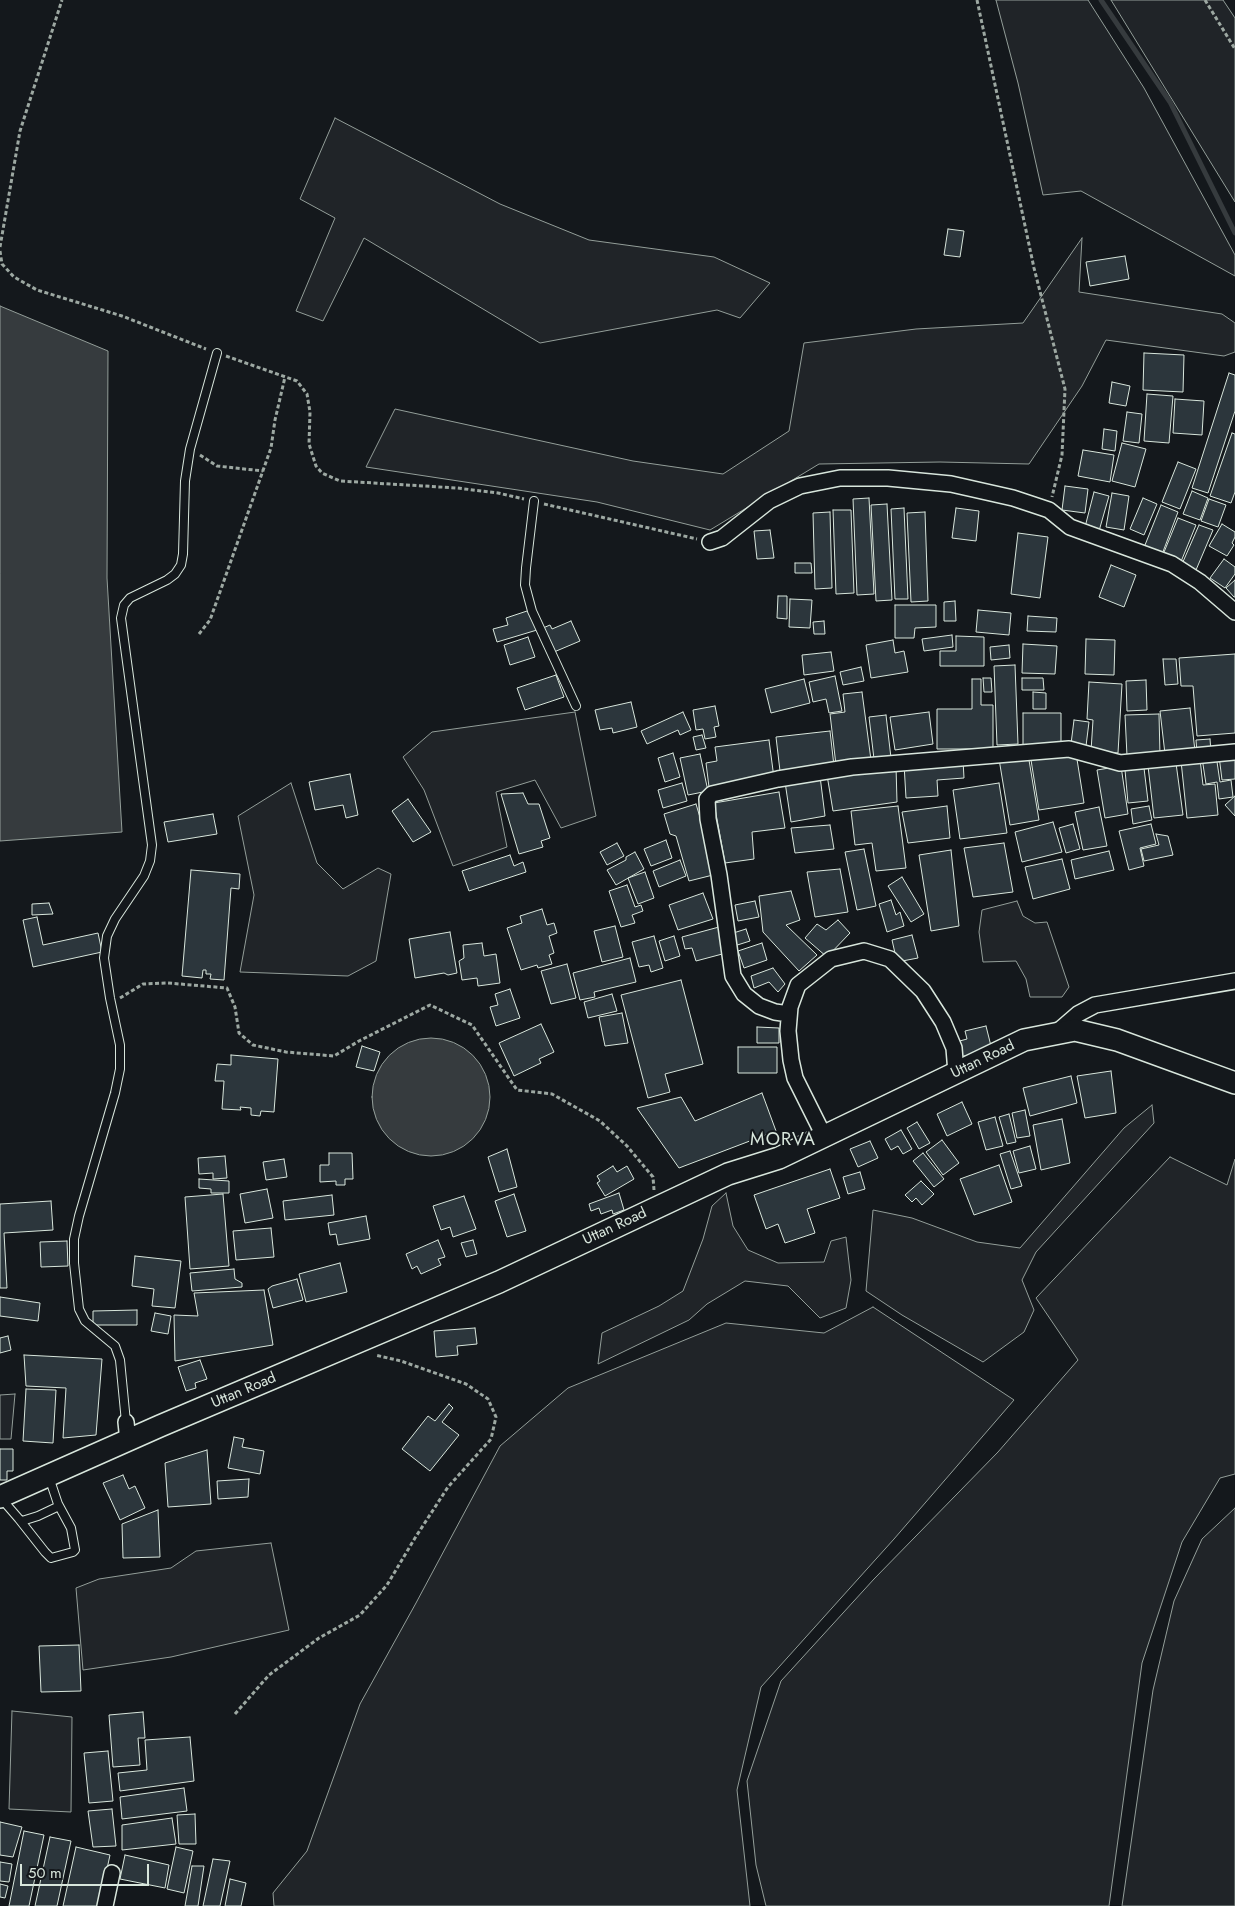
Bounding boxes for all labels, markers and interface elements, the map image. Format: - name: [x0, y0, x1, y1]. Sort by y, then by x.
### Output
- street label: Uttan Road: [948, 1037, 1018, 1083]
- district label: MORVA: [749, 1130, 817, 1152]
- street label: Uttan Road: [580, 1204, 650, 1250]
- street label: Uttan Road: [209, 1369, 279, 1413]
- scale bar: [22, 1854, 151, 1886]
- text: 50 m: [28, 1862, 62, 1884]

